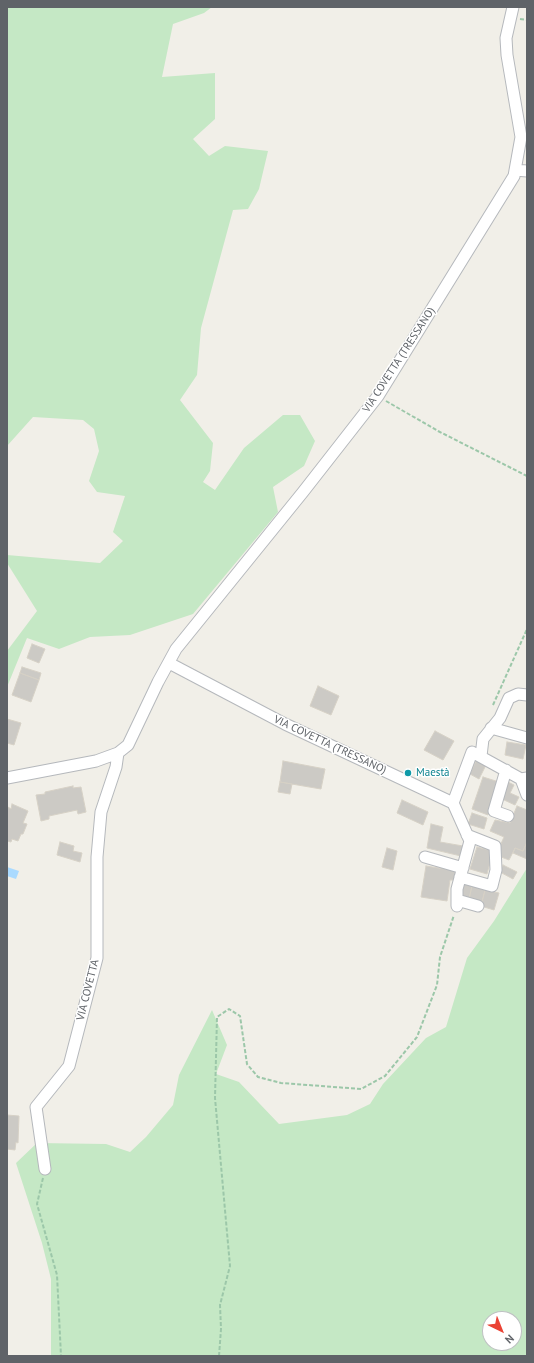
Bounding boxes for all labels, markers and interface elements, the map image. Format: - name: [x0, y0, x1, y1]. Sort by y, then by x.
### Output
- street label: VIA COVETTA (TRESSANO): [360, 305, 438, 415]
- street label: VIA COVETTA (TRESSANO): [271, 713, 389, 777]
- place label: Maestà: [416, 766, 450, 780]
- marker: Maestà: [403, 768, 413, 778]
- street label: VIA COVETTA: [74, 958, 102, 1022]
- north arrow: [482, 1311, 522, 1351]
- text: N: [502, 1331, 517, 1347]

